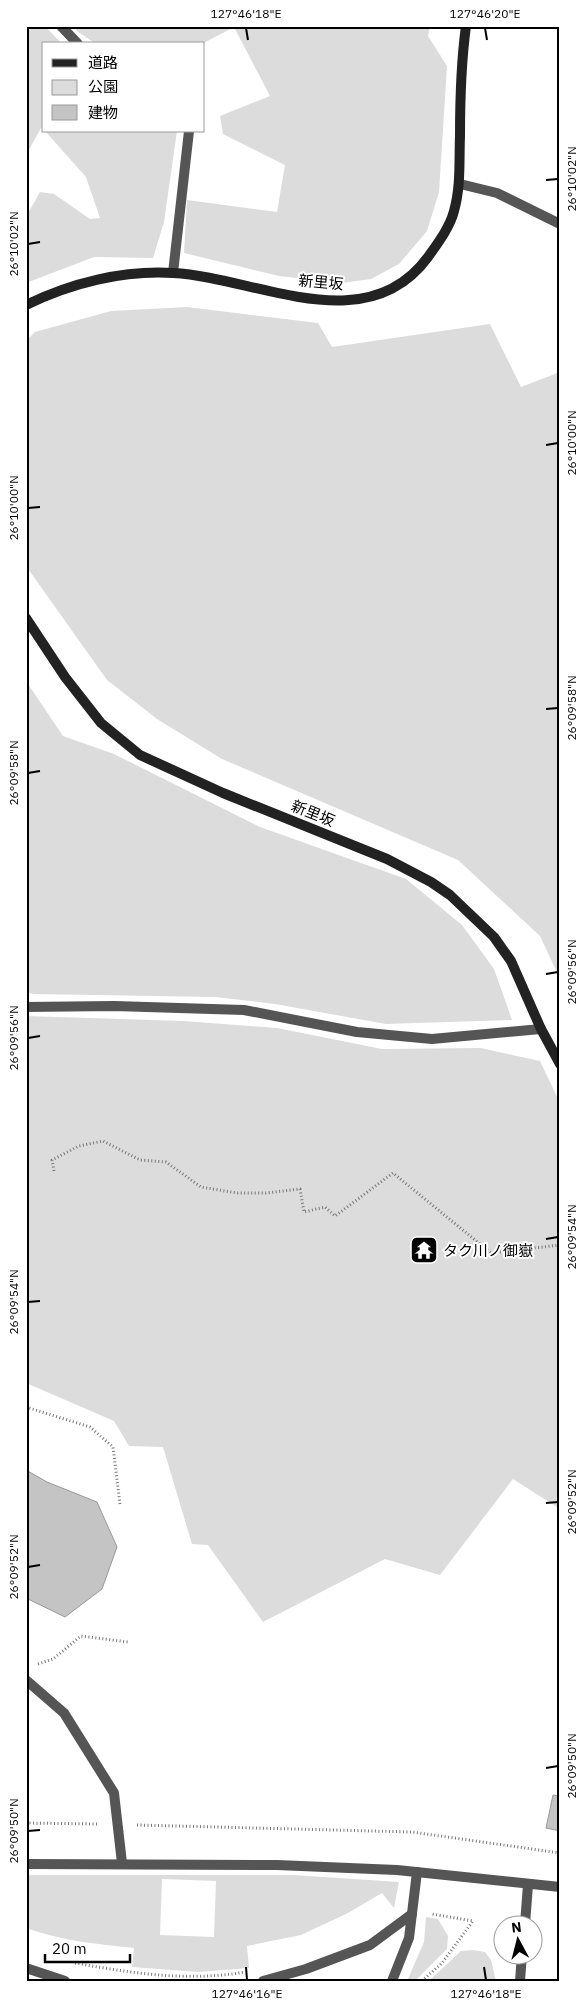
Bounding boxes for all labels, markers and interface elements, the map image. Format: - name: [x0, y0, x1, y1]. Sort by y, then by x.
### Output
- text: 127°46'18"E: [211, 6, 281, 21]
- text: 127°46'20"E: [450, 6, 520, 21]
- legend: [42, 42, 205, 132]
- text: 道路: [88, 53, 118, 72]
- text: 公園: [88, 77, 118, 96]
- text: 建物: [88, 103, 118, 122]
- text: 26°10'02"N: [564, 146, 579, 212]
- text: 26°10'02"N: [6, 211, 21, 277]
- street label: 新里坂: [298, 271, 344, 293]
- text: 26°10'00"N: [564, 410, 579, 476]
- text: 26°10'00"N: [6, 475, 21, 541]
- text: 26°09'58"N: [564, 675, 579, 741]
- text: 26°09'58"N: [6, 740, 21, 806]
- street label: 新里坂: [289, 796, 337, 830]
- text: 26°09'56"N: [564, 939, 579, 1005]
- text: 26°09'56"N: [6, 1005, 21, 1071]
- text: 26°09'54"N: [564, 1204, 579, 1270]
- temple icon: タク川ノ御嶽: [409, 1235, 439, 1265]
- place label: タク川ノ御嶽: [443, 1241, 533, 1260]
- text: 26°09'54"N: [6, 1269, 21, 1335]
- text: 26°09'52"N: [564, 1469, 579, 1535]
- text: 26°09'52"N: [6, 1534, 21, 1600]
- text: 26°09'50"N: [564, 1733, 579, 1799]
- text: 26°09'50"N: [6, 1798, 21, 1864]
- north arrow: [494, 1914, 544, 1964]
- text: N: [510, 1918, 523, 1937]
- scale bar: [45, 1932, 130, 1964]
- text: 20 m: [52, 1939, 87, 1958]
- text: 127°46'16"E: [212, 1986, 282, 2001]
- text: 127°46'18"E: [451, 1986, 521, 2001]

